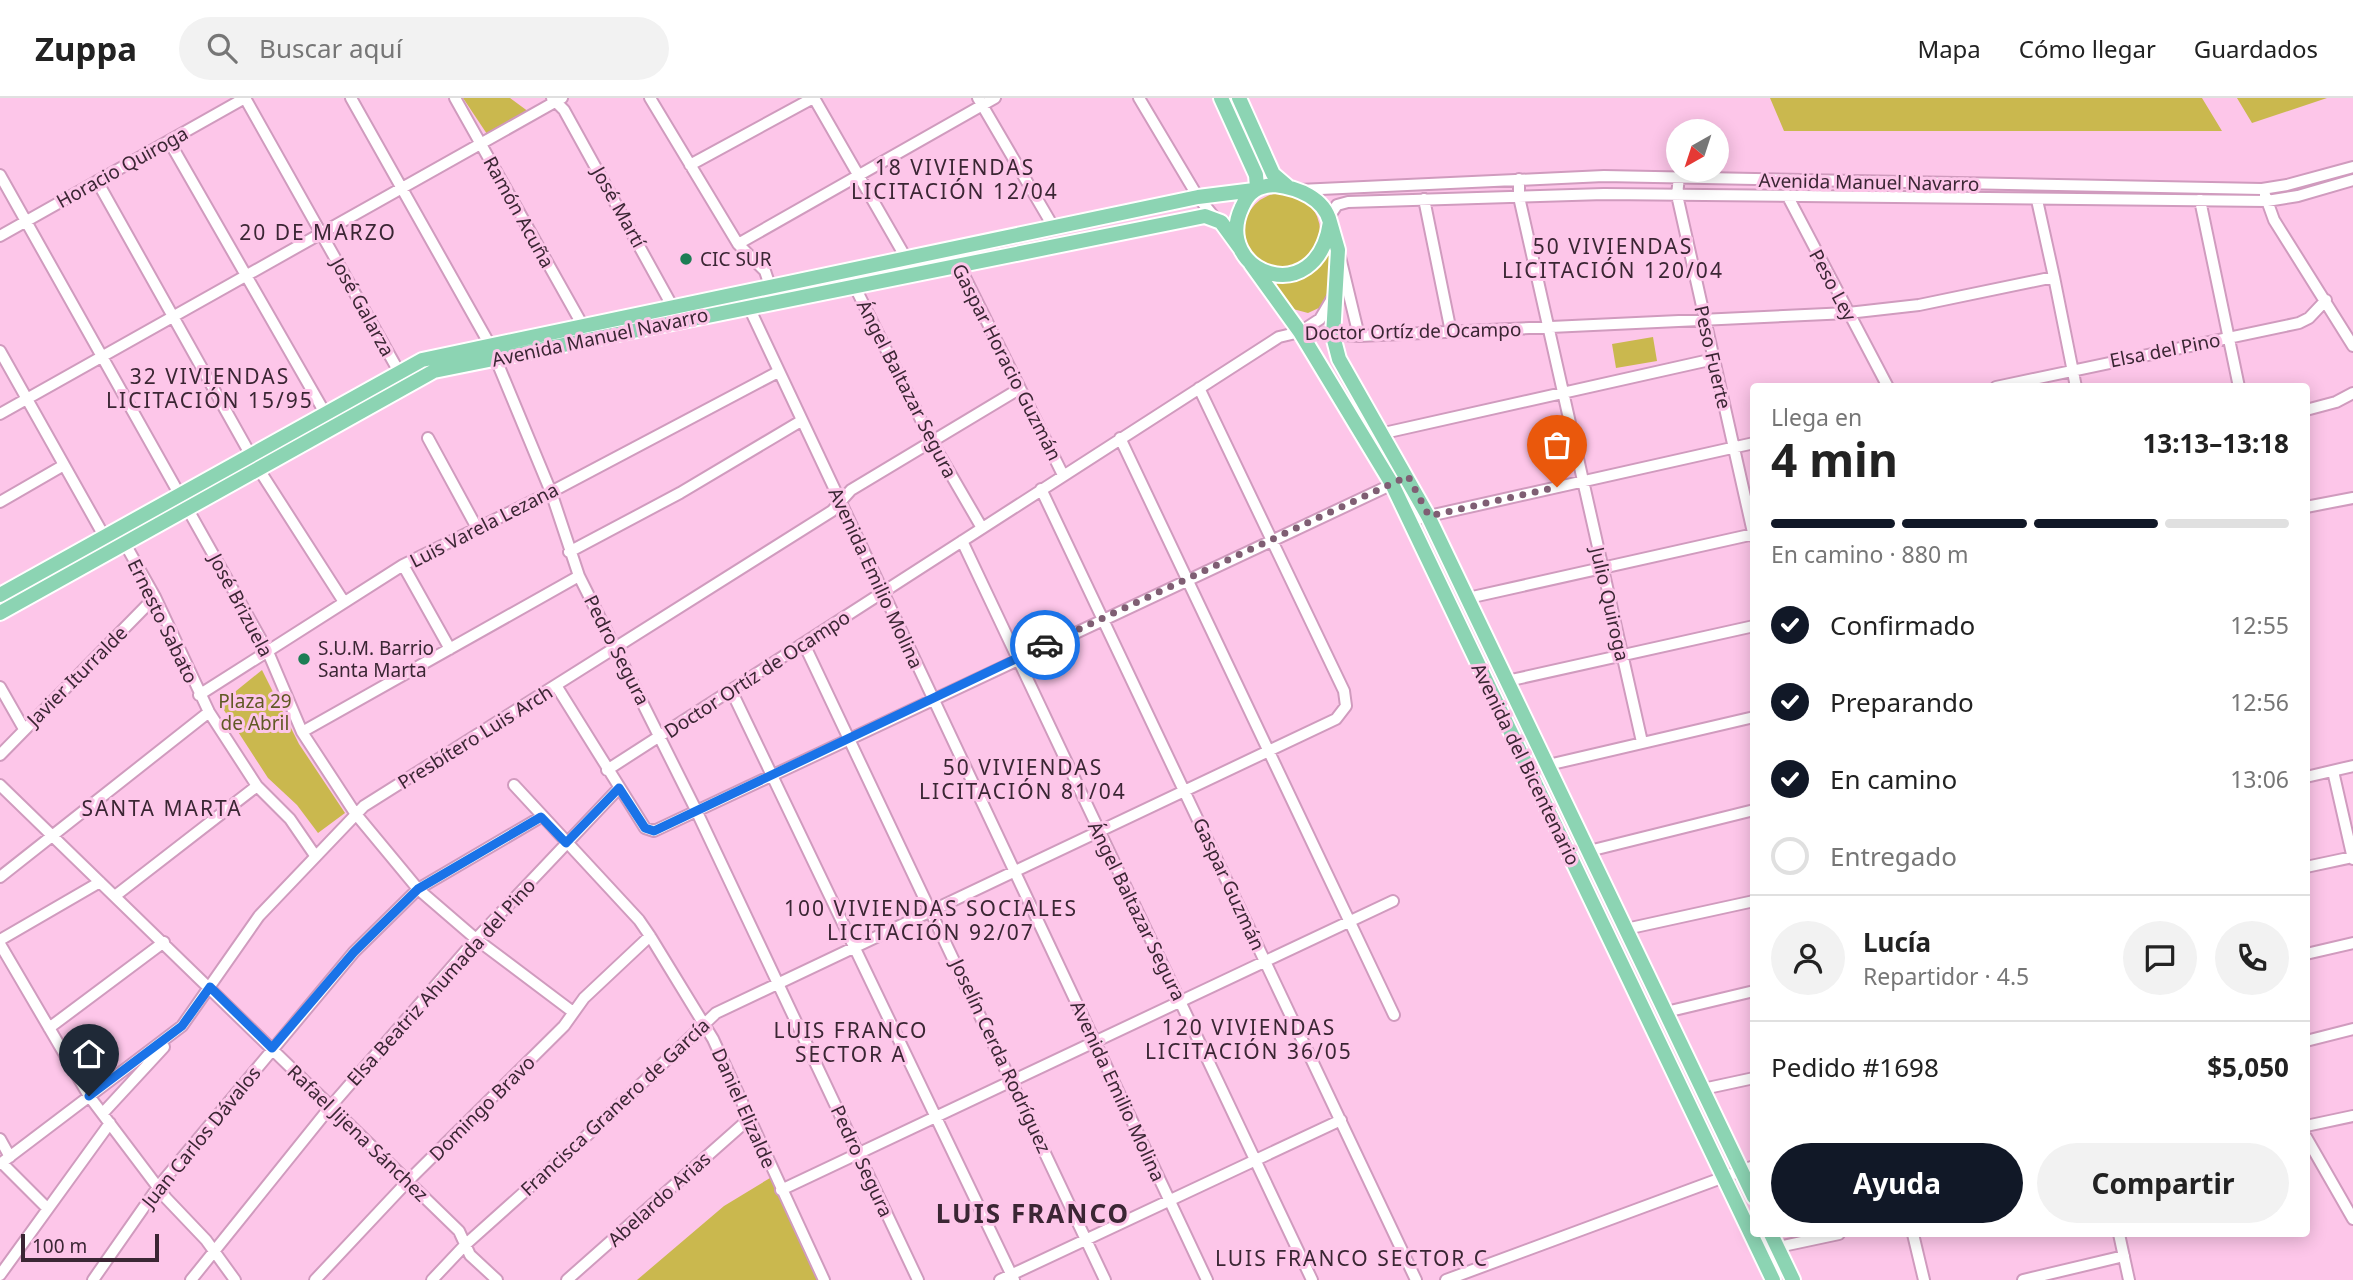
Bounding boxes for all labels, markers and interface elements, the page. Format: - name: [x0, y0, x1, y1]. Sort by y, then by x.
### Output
- search box: [179, 17, 669, 80]
- text: Zuppa: [35, 26, 137, 71]
- icon: search: [203, 29, 241, 67]
- text: Buscar aquí: [259, 30, 402, 66]
- text: Mapa: [1917, 32, 1981, 65]
- text: Cómo llegar: [2019, 32, 2156, 65]
- text: Guardados: [2194, 32, 2318, 65]
- north arrow: [1666, 119, 1729, 182]
- map controls: [1666, 119, 1729, 182]
- street label: Horacio Quiroga: [51, 120, 193, 214]
- street label: Ramón Acuña: [478, 152, 560, 272]
- district label: 18 VIVIENDAS LICITACIÓN 12/04: [851, 153, 1059, 205]
- street label: José Martí: [585, 160, 652, 253]
- street label: Avenida Manuel Navarro: [1758, 167, 1980, 197]
- district label: 20 DE MARZO: [239, 218, 397, 246]
- district label: 50 VIVIENDAS LICITACIÓN 120/04: [1502, 232, 1724, 284]
- street label: Peso Ley: [1803, 245, 1863, 326]
- place label: CIC SUR: [700, 246, 772, 272]
- street label: José Galarza: [324, 251, 401, 361]
- marker: CIC SUR: [678, 251, 694, 267]
- street label: Gaspar Horacio Guzmán: [946, 259, 1068, 465]
- street label: Ángel Baltazar Segura: [851, 295, 963, 483]
- street label: Avenida Manuel Navarro: [489, 301, 711, 373]
- street label: Peso Fuerte: [1688, 303, 1738, 411]
- street label: Doctor Ortíz de Ocampo: [1304, 316, 1522, 346]
- street label: Elsa del Pino: [2108, 327, 2222, 373]
- district label: 32 VIVIENDAS LICITACIÓN 15/95: [106, 362, 314, 414]
- text: Llega en: [1771, 401, 1862, 433]
- pin: [1527, 415, 1587, 487]
- text: 13:13–13:18: [2142, 425, 2289, 461]
- icon: bag: [1538, 426, 1576, 464]
- text: 4 min: [1771, 428, 1898, 490]
- street label: Luis Varela Lezana: [405, 476, 563, 574]
- street label: Avenida Emilio Molina: [823, 483, 929, 673]
- text: En camino · 880 m: [1771, 538, 1969, 570]
- street label: Julio Quiroga: [1584, 543, 1636, 663]
- street label: José Brizuela: [202, 547, 279, 661]
- street label: Ernesto Sabato: [122, 555, 204, 687]
- street label: Pedro Segura: [578, 590, 656, 710]
- street label: Doctor Ortíz de Ocampo: [659, 604, 855, 744]
- icon: check: [1771, 606, 1809, 644]
- text: Confirmado: [1830, 607, 1975, 643]
- text: 12:55: [2230, 609, 2289, 641]
- courier: [1010, 610, 1080, 680]
- street label: Javier Iturralde: [20, 620, 133, 733]
- icon: car: [1026, 626, 1064, 664]
- place label: S.U.M. Barrio Santa Marta: [318, 635, 434, 683]
- marker: S.U.M. Barrio Santa Marta: [296, 651, 312, 667]
- street label: Avenida del Bicentenario: [1466, 659, 1586, 869]
- street label: Presbítero Luis Arch: [393, 679, 557, 795]
- icon: check: [1771, 683, 1809, 721]
- text: Preparando: [1830, 684, 1974, 720]
- text: 12:56: [2230, 686, 2289, 718]
- park label: Plaza 29 de Abril: [218, 688, 292, 736]
- district label: 50 VIVIENDAS LICITACIÓN 81/04: [919, 753, 1127, 805]
- icon: check: [1771, 760, 1809, 798]
- text: En camino: [1830, 761, 1957, 797]
- text: 13:06: [2230, 763, 2289, 795]
- district label: SANTA MARTA: [81, 794, 243, 822]
- street label: Gaspar Guzmán: [1187, 814, 1271, 954]
- street label: Ángel Baltazar Segura: [1082, 817, 1192, 1005]
- text: Entregado: [1830, 838, 1957, 874]
- street label: Elsa Beatriz Ahumada del Pino: [341, 873, 541, 1091]
- district label: 100 VIVIENDAS SOCIALES LICITACIÓN 92/07: [784, 894, 1078, 946]
- button: person: [1771, 921, 1845, 995]
- button: chat: [2123, 921, 2197, 995]
- button: phone: [2215, 921, 2289, 995]
- text: Lucía: [1863, 924, 1931, 960]
- street label: Joselín Cerda Rodríguez: [944, 953, 1057, 1157]
- text: Repartidor · 4.5: [1863, 960, 2029, 992]
- street label: Avenida Emilio Molina: [1065, 996, 1171, 1186]
- street label: Francisca Granero de García: [515, 1012, 715, 1202]
- district label: 120 VIVIENDAS LICITACIÓN 36/05: [1145, 1013, 1353, 1065]
- district label: LUIS FRANCO SECTOR A: [774, 1016, 928, 1068]
- pin: [59, 1024, 119, 1096]
- icon: home: [70, 1035, 108, 1073]
- street label: Daniel Elizalde: [706, 1044, 782, 1172]
- street label: Domingo Bravo: [423, 1049, 541, 1167]
- text: Pedido #1698: [1771, 1049, 1939, 1085]
- text: $5,050: [2207, 1049, 2289, 1085]
- street label: Rafael Jijena Sánchez: [282, 1059, 434, 1207]
- street label: Juan Carlos Dávalos: [134, 1061, 266, 1215]
- street label: Pedro Segura: [825, 1101, 899, 1221]
- button: Ayuda: [1771, 1143, 2023, 1223]
- button: Compartir: [2037, 1143, 2289, 1223]
- street label: Abelardo Arias: [602, 1146, 716, 1252]
- district label: LUIS FRANCO: [936, 1195, 1130, 1231]
- scale bar: [21, 1231, 159, 1263]
- text: 100 m: [32, 1233, 87, 1259]
- district label: LUIS FRANCO SECTOR C: [1215, 1244, 1489, 1272]

